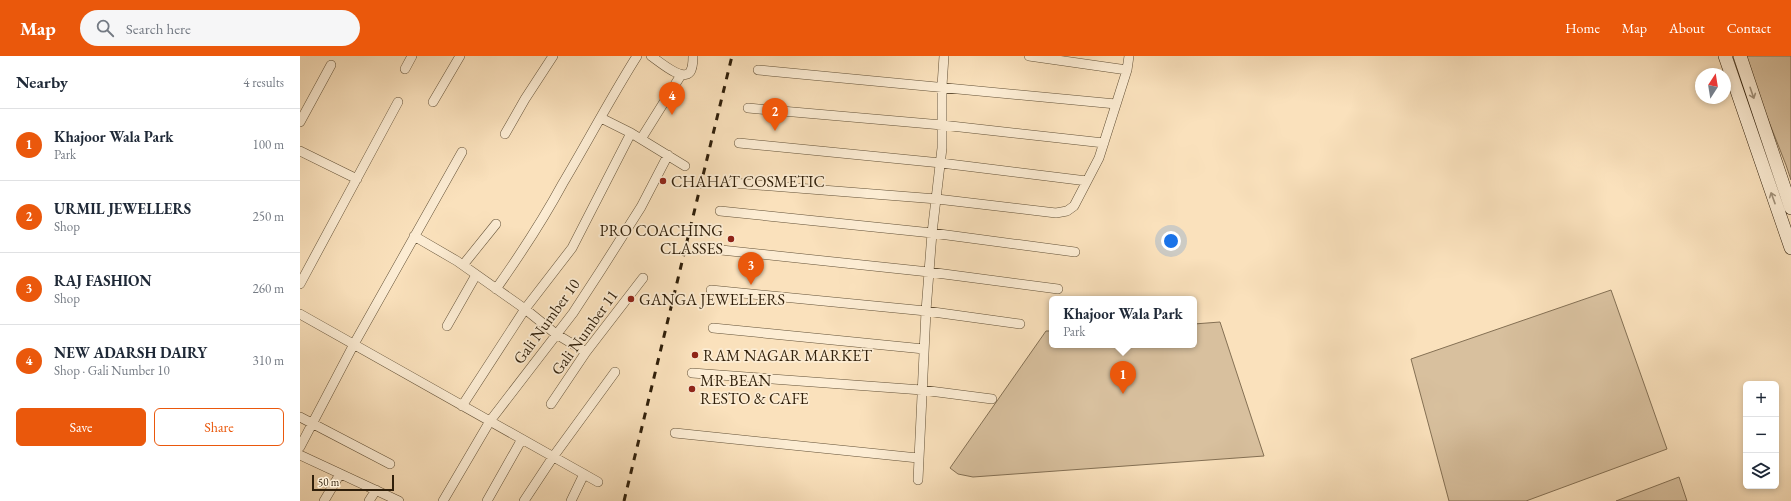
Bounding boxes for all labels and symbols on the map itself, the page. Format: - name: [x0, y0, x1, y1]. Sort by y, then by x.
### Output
- north arrow: [1695, 68, 1731, 104]
- pin: 4: [659, 82, 685, 115]
- one-way arrow: [1749, 86, 1756, 99]
- pin: 2: [762, 98, 788, 131]
- place label: CHAHAT COSMETIC: [671, 171, 825, 192]
- marker: CHAHAT COSMETIC: [658, 176, 668, 186]
- one-way arrow: [1769, 193, 1777, 205]
- place label: PRO COACHING CLASSES: [600, 220, 723, 259]
- your location: [1161, 231, 1181, 251]
- marker: PRO COACHING CLASSES: [726, 234, 736, 244]
- pin: 3: [738, 252, 764, 285]
- street label: Gali Number 10: [508, 274, 585, 368]
- street label: Gali Number 11: [546, 285, 623, 379]
- place label: GANGA JEWELLERS: [639, 289, 785, 310]
- marker: GANGA JEWELLERS: [626, 294, 636, 304]
- place label: RAM NAGAR MARKET: [703, 345, 872, 366]
- marker: RAM NAGAR MARKET: [690, 350, 700, 360]
- pin: 1: [1110, 361, 1136, 394]
- place label: MR BEAN RESTO & CAFE: [700, 370, 809, 409]
- marker: MR BEAN RESTO & CAFE: [687, 384, 697, 394]
- scale bar: [312, 473, 394, 492]

